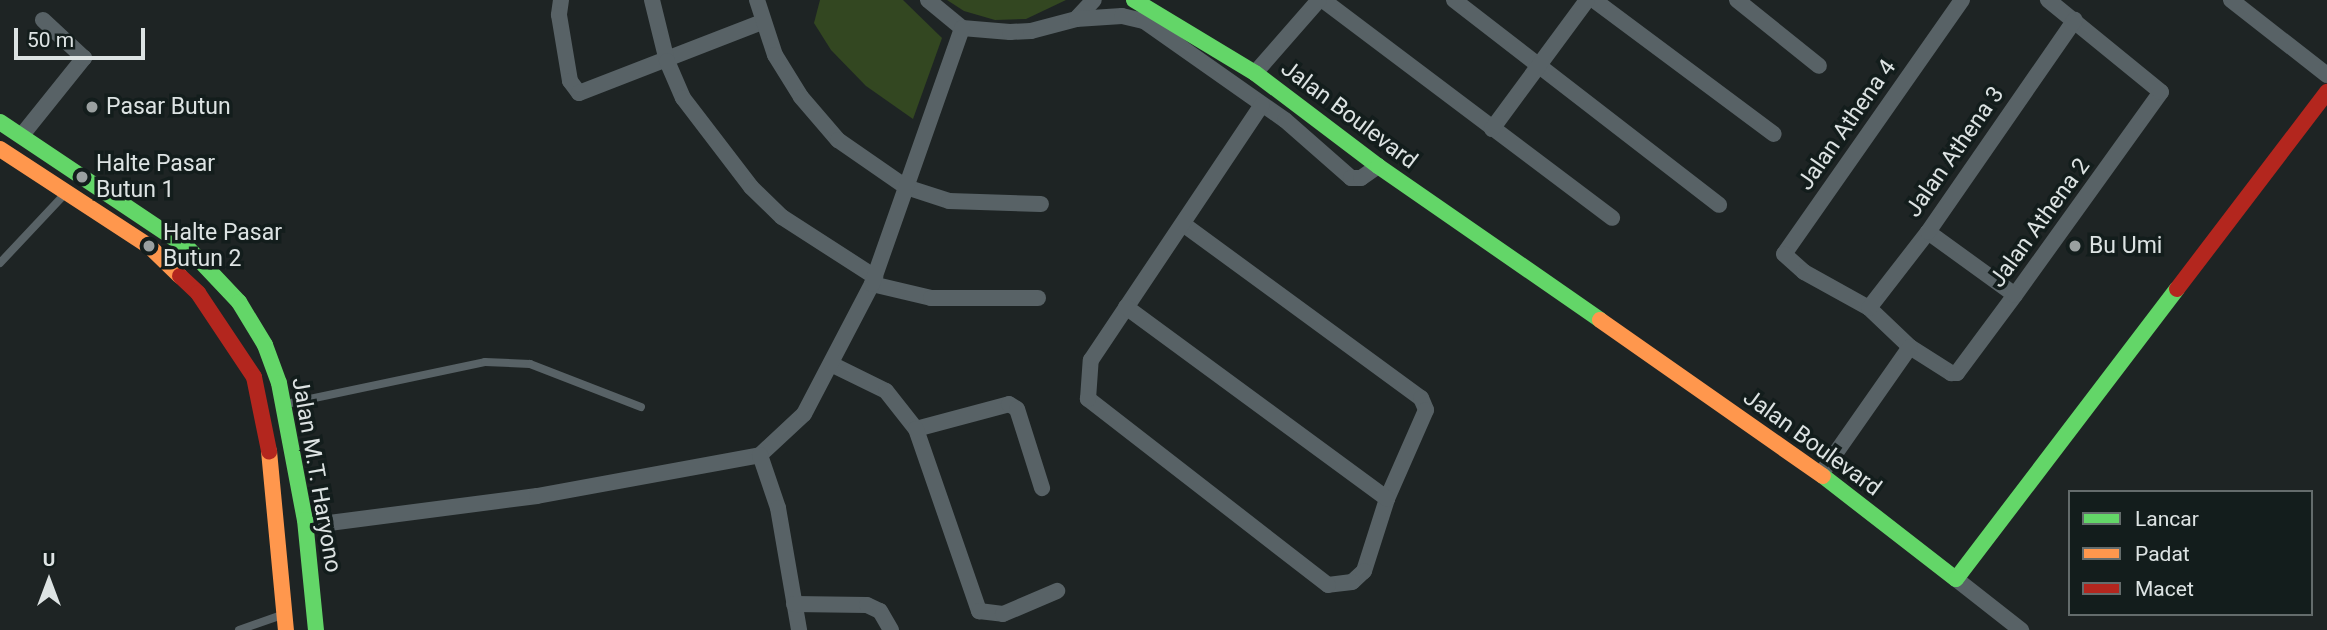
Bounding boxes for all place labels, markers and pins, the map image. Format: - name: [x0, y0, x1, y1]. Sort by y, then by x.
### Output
- place label: Pasar Butun: [106, 93, 231, 121]
- marker: Pasar Butun: [84, 99, 100, 115]
- place label: Halte Pasar Butun 1: [96, 150, 215, 204]
- marker: Halte Pasar Butun 1: [74, 169, 90, 185]
- place label: Halte Pasar Butun 2: [163, 219, 282, 273]
- place label: Bu Umi: [2089, 232, 2162, 260]
- marker: Halte Pasar Butun 2: [141, 238, 157, 254]
- marker: Bu Umi: [2067, 238, 2083, 254]

